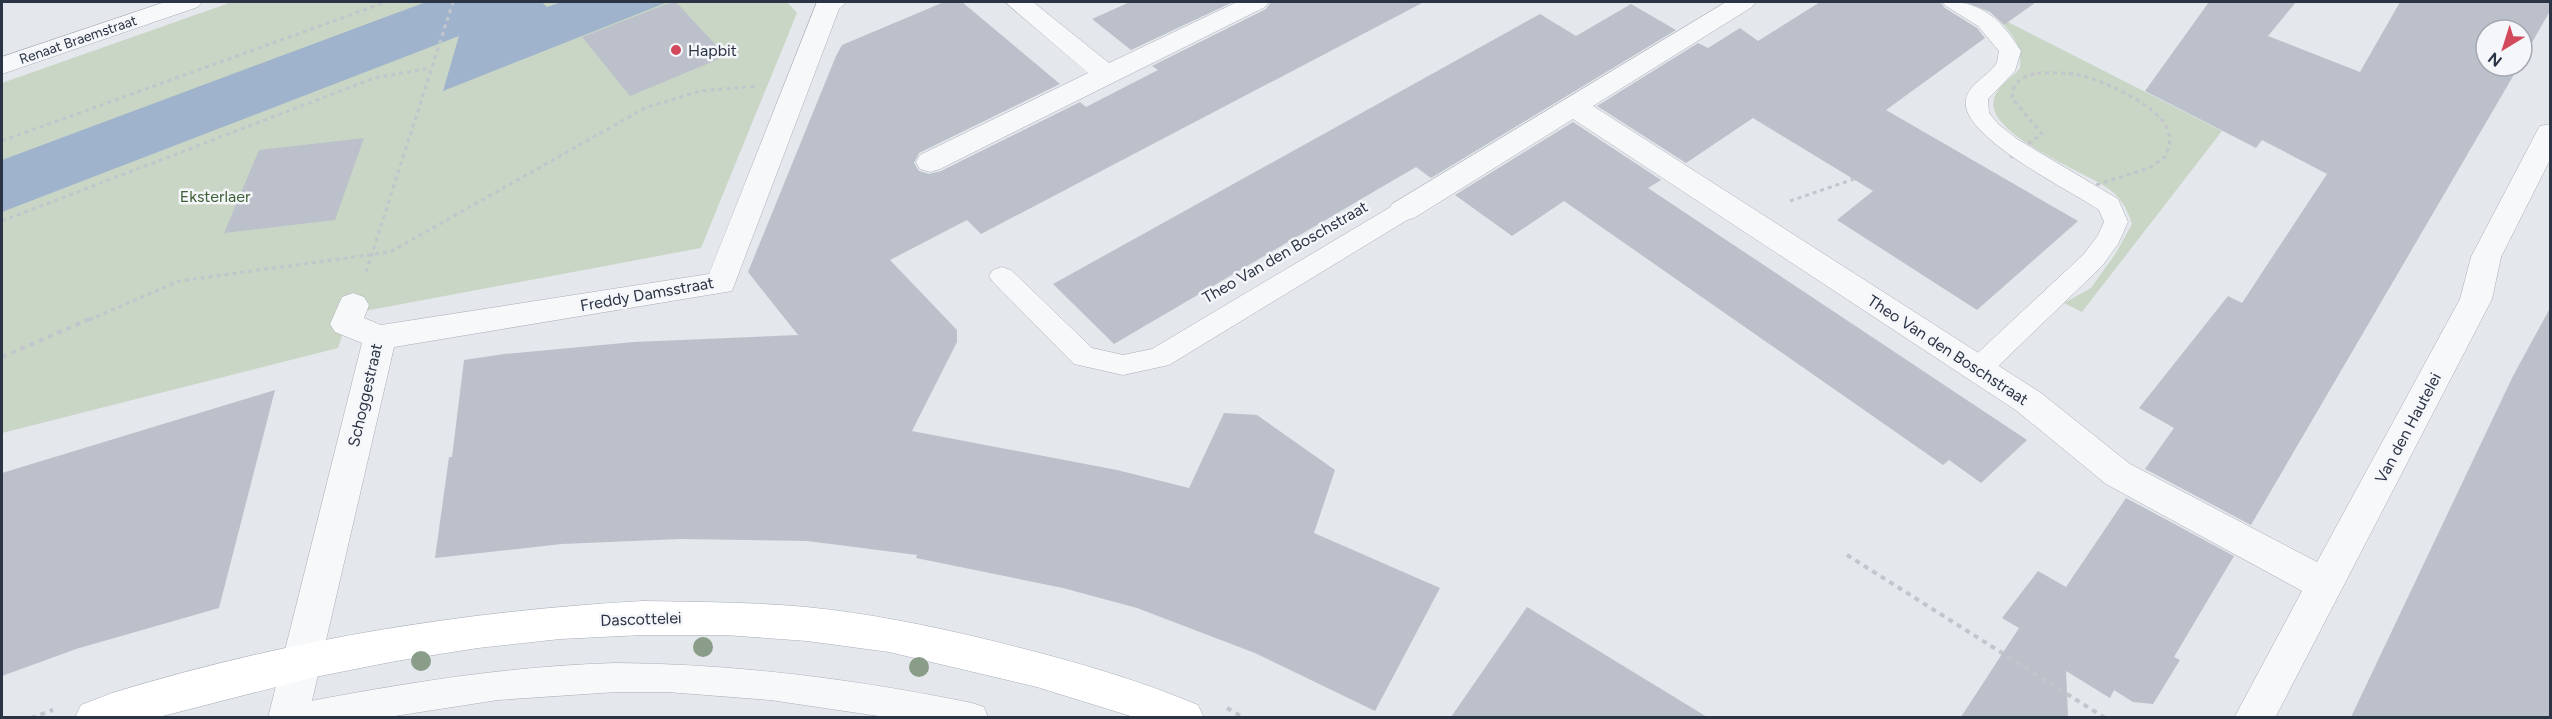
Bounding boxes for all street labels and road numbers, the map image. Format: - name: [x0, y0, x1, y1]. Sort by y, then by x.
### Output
- street label: Renaat Braemstraat: [17, 12, 139, 68]
- street label: Theo Van den Boschstraat: [1199, 197, 1371, 307]
- street label: Freddy Damsstraat: [579, 273, 715, 315]
- street label: Theo Van den Boschstraat: [1864, 291, 2032, 409]
- street label: Schoggestraat: [344, 341, 386, 449]
- street label: Van den Hautelei: [2371, 370, 2445, 486]
- street label: Dascottelei: [600, 608, 682, 630]

